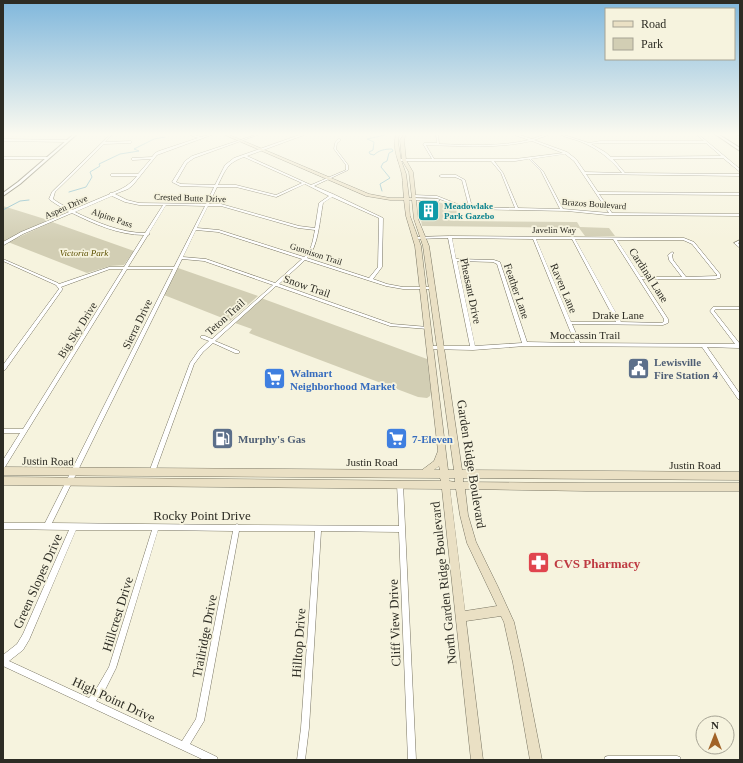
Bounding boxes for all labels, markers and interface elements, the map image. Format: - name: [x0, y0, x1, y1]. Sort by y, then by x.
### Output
- legend: [605, 8, 735, 60]
- text: Road: [641, 17, 666, 31]
- text: Park: [641, 37, 663, 51]
- street label: Crested Butte Drive: [154, 192, 226, 204]
- street label: Aspen Drive: [43, 193, 89, 221]
- street label: Brazos Boulevard: [561, 197, 627, 211]
- building icon: Meadowlake Park Gazebo: [416, 198, 442, 224]
- place label: Meadowlake Park Gazebo: [444, 201, 495, 221]
- street label: Alpine Pass: [90, 206, 134, 230]
- street label: Javelin Way: [532, 225, 576, 235]
- street label: Gunnison Trail: [289, 241, 344, 267]
- street label: Cardinal Lane: [627, 245, 671, 305]
- park label: Victoria Park: [60, 248, 109, 258]
- street label: Pheasant Drive: [458, 257, 484, 325]
- street label: Raven Lane: [548, 261, 580, 315]
- street label: Feather Lane: [502, 262, 532, 320]
- street label: Snow Trail: [282, 272, 332, 300]
- street label: Teton Trail: [203, 296, 247, 338]
- street label: Sierra Drive: [120, 297, 154, 351]
- street label: Big Sky Drive: [55, 300, 99, 360]
- street label: Drake Lane: [592, 309, 644, 321]
- street label: Moccassin Trail: [550, 329, 620, 341]
- public building icon: Lewisville Fire Station 4: [625, 355, 651, 381]
- place label: Lewisville Fire Station 4: [654, 356, 718, 381]
- supermarket icon: Walmart Neighborhood Market: [262, 366, 288, 392]
- place label: Walmart Neighborhood Market: [290, 367, 396, 392]
- street label: Garden Ridge Boulevard: [454, 399, 489, 530]
- fuel station icon: Murphy's Gas: [210, 426, 236, 452]
- supermarket icon: 7-Eleven: [383, 426, 409, 452]
- place label: Murphy's Gas: [238, 433, 306, 445]
- place label: 7-Eleven: [412, 433, 453, 445]
- street label: Justin Road: [22, 455, 74, 467]
- street label: Justin Road: [346, 456, 398, 468]
- street label: Justin Road: [669, 459, 721, 471]
- street label: North Garden Ridge Boulevard: [427, 500, 460, 665]
- street label: Rocky Point Drive: [153, 508, 251, 523]
- street label: Green Slopes Drive: [10, 531, 65, 631]
- pharmacy icon: CVS Pharmacy: [526, 550, 552, 576]
- place label: CVS Pharmacy: [554, 556, 641, 571]
- street label: Hillcrest Drive: [99, 575, 136, 653]
- street label: Cliff View Drive: [385, 579, 404, 667]
- street label: Trailridge Drive: [189, 593, 220, 679]
- street label: Hilltop Drive: [289, 608, 308, 678]
- street label: High Point Drive: [70, 674, 158, 725]
- north arrow: [695, 715, 735, 755]
- text: N: [711, 719, 719, 731]

